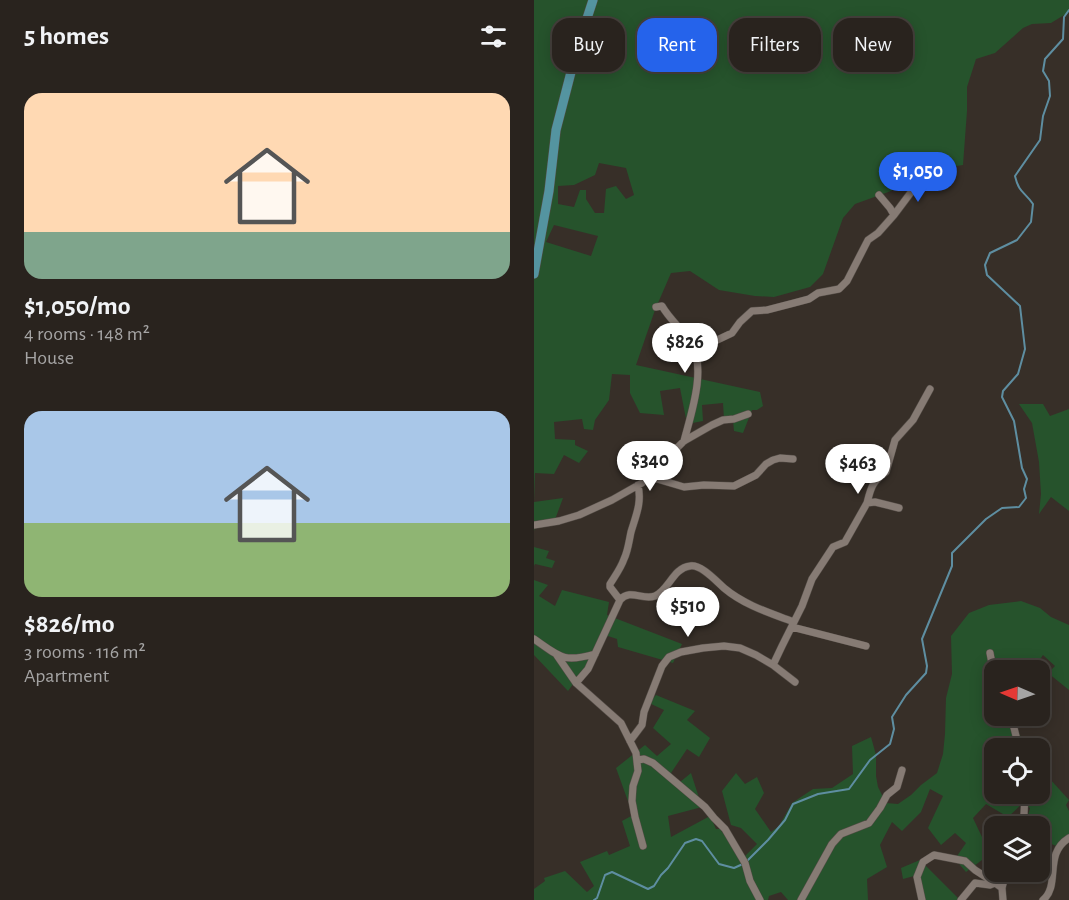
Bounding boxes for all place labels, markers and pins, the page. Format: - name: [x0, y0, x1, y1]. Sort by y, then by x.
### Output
- pin: $1,050: [869, 152, 967, 203]
- pin: $826: [649, 323, 721, 374]
- pin: $340: [614, 441, 686, 492]
- pin: $463: [822, 444, 894, 495]
- pin: $510: [652, 587, 724, 638]

